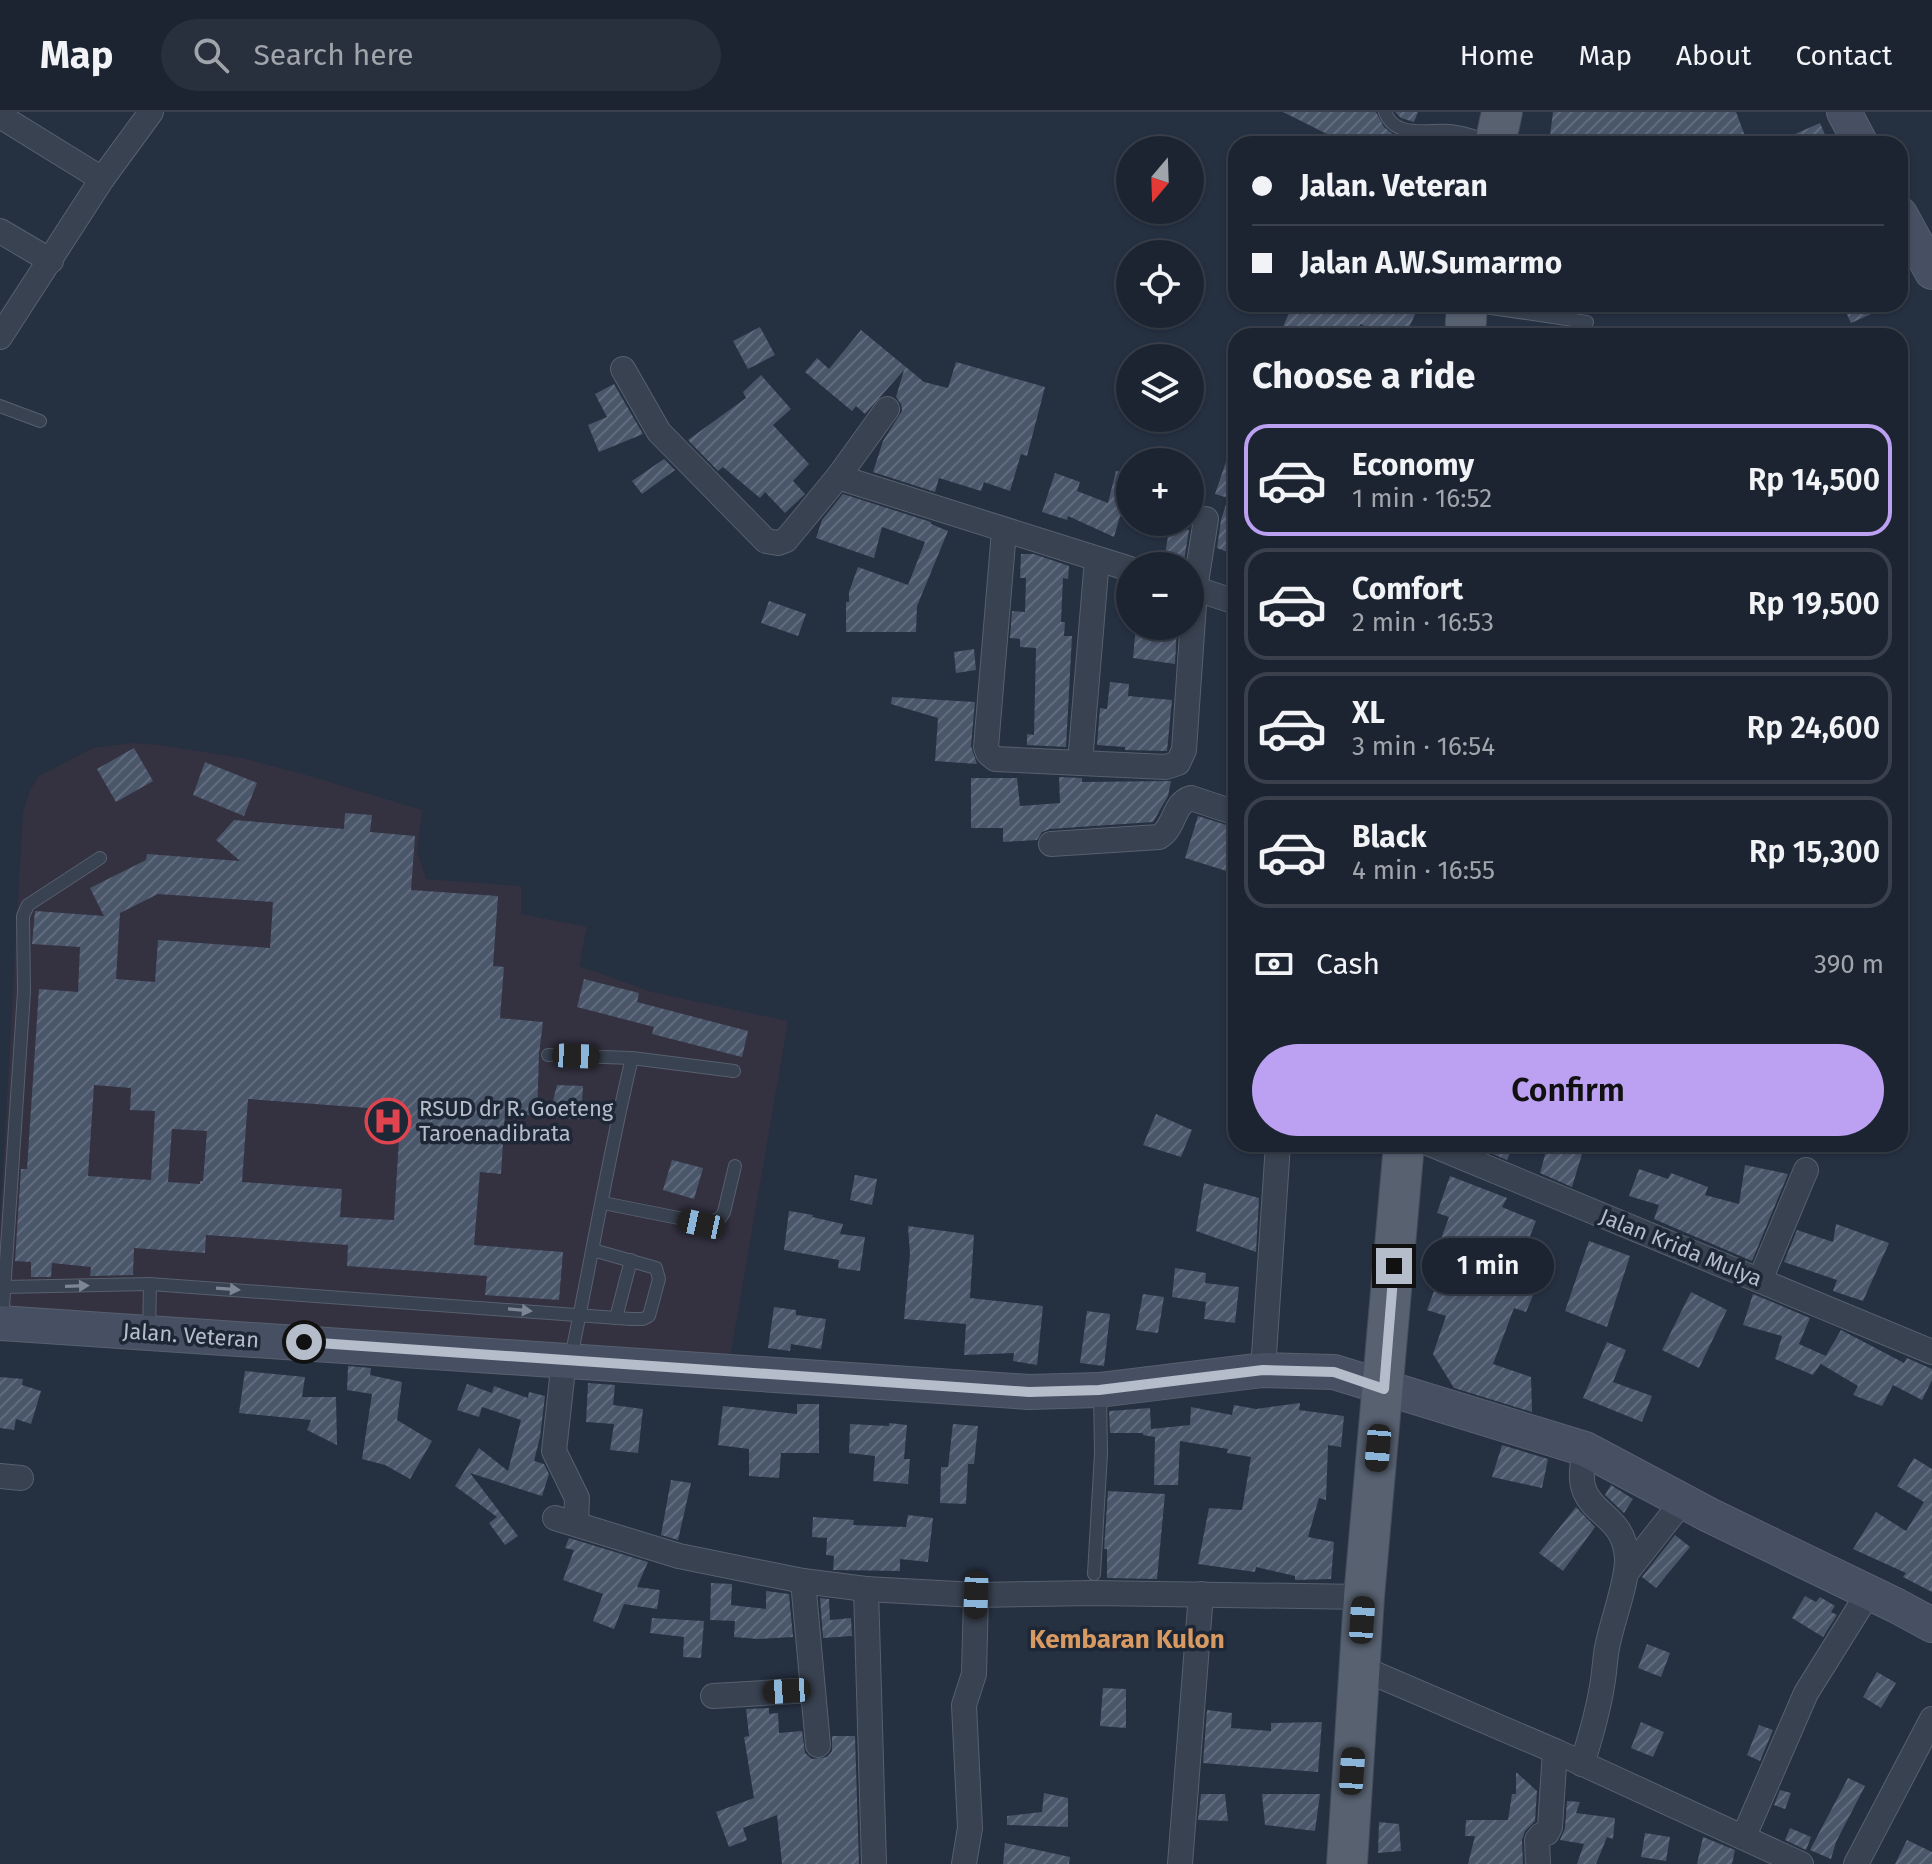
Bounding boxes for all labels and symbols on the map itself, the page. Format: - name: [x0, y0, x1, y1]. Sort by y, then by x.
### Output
- north arrow: [1116, 136, 1204, 224]
- car: [552, 1043, 600, 1069]
- place label: RSUD dr R. Goeteng Taroenadibrata: [419, 1095, 614, 1147]
- hospital icon: RSUD dr R. Goeteng Taroenadibrata: [364, 1097, 412, 1145]
- street label: Jalan Krida Mulya: [1596, 1203, 1766, 1292]
- car: [675, 1207, 727, 1241]
- callout: 1 min: [1422, 1238, 1554, 1294]
- route end: [1376, 1248, 1412, 1284]
- one-way arrow: [65, 1279, 90, 1292]
- one-way arrow: [216, 1283, 241, 1296]
- one-way arrow: [508, 1304, 533, 1317]
- street label: Jalan. Veteran: [122, 1317, 260, 1354]
- route start: [286, 1324, 322, 1360]
- car: [1364, 1423, 1392, 1473]
- car: [963, 1571, 989, 1619]
- car: [1348, 1595, 1376, 1645]
- district label: Kembaran Kulon: [1029, 1624, 1225, 1655]
- car: [762, 1677, 812, 1705]
- car: [1338, 1746, 1366, 1796]

